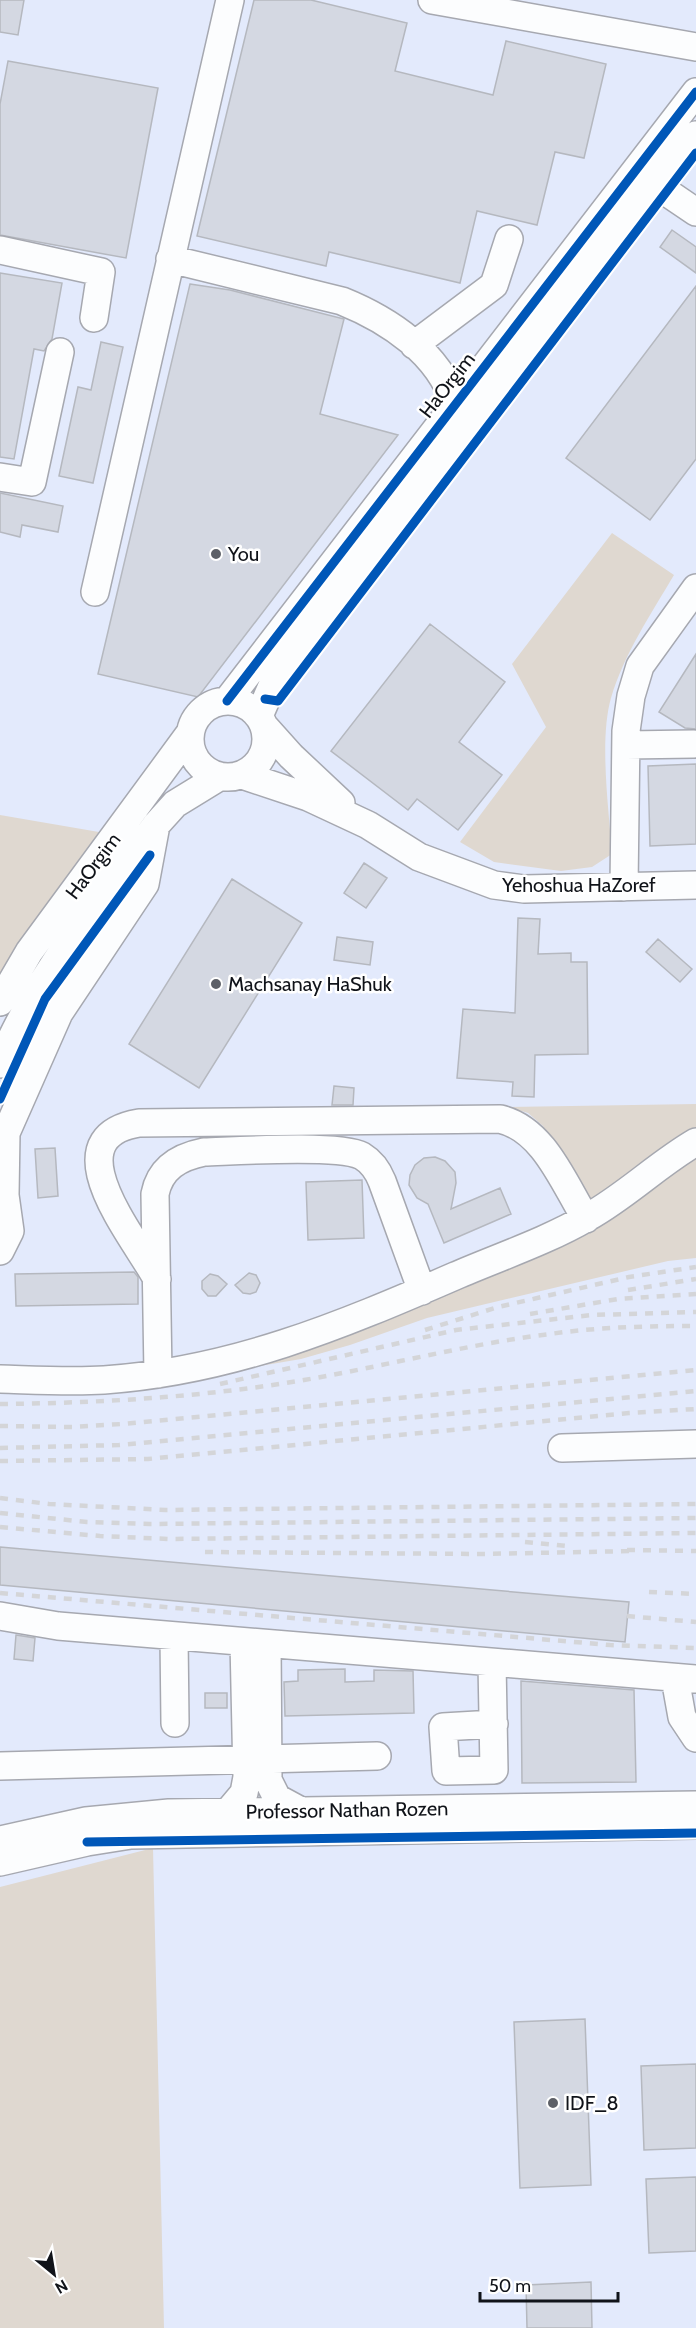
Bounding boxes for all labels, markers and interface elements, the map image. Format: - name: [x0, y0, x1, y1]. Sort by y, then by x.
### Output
- street label: HaOrgim: [414, 347, 480, 423]
- place label: You: [227, 542, 259, 566]
- marker: You: [209, 547, 223, 561]
- street label: HaOrgim: [60, 828, 126, 904]
- street label: Yehoshua HaZoref: [501, 873, 656, 897]
- place label: Machsanay HaShuk: [228, 972, 392, 996]
- marker: Machsanay HaShuk: [209, 977, 223, 991]
- street label: Professor Nathan Rozen: [246, 1796, 448, 1824]
- place label: IDF_8: [565, 2091, 619, 2115]
- marker: IDF_8: [546, 2096, 560, 2110]
- north arrow: [24, 2244, 84, 2304]
- scale bar: [480, 2265, 618, 2303]
- text: 50 m: [489, 2275, 531, 2297]
- text: N: [52, 2276, 71, 2298]

